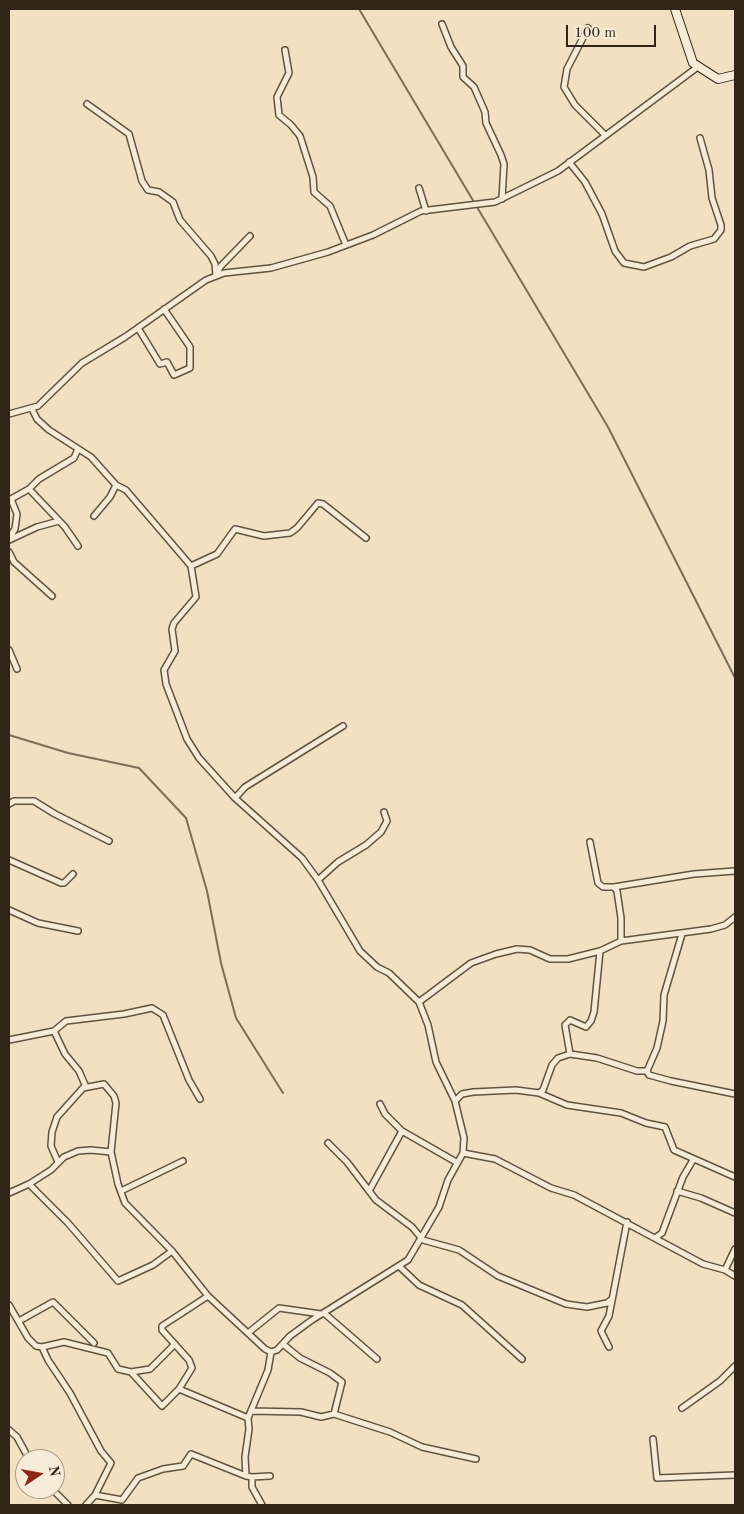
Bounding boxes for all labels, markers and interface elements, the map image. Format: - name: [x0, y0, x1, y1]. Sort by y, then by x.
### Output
- scale bar: [569, 15, 659, 47]
- text: 100 m: [574, 26, 616, 41]
- north arrow: [15, 1449, 65, 1499]
- text: N: [46, 1464, 62, 1478]

